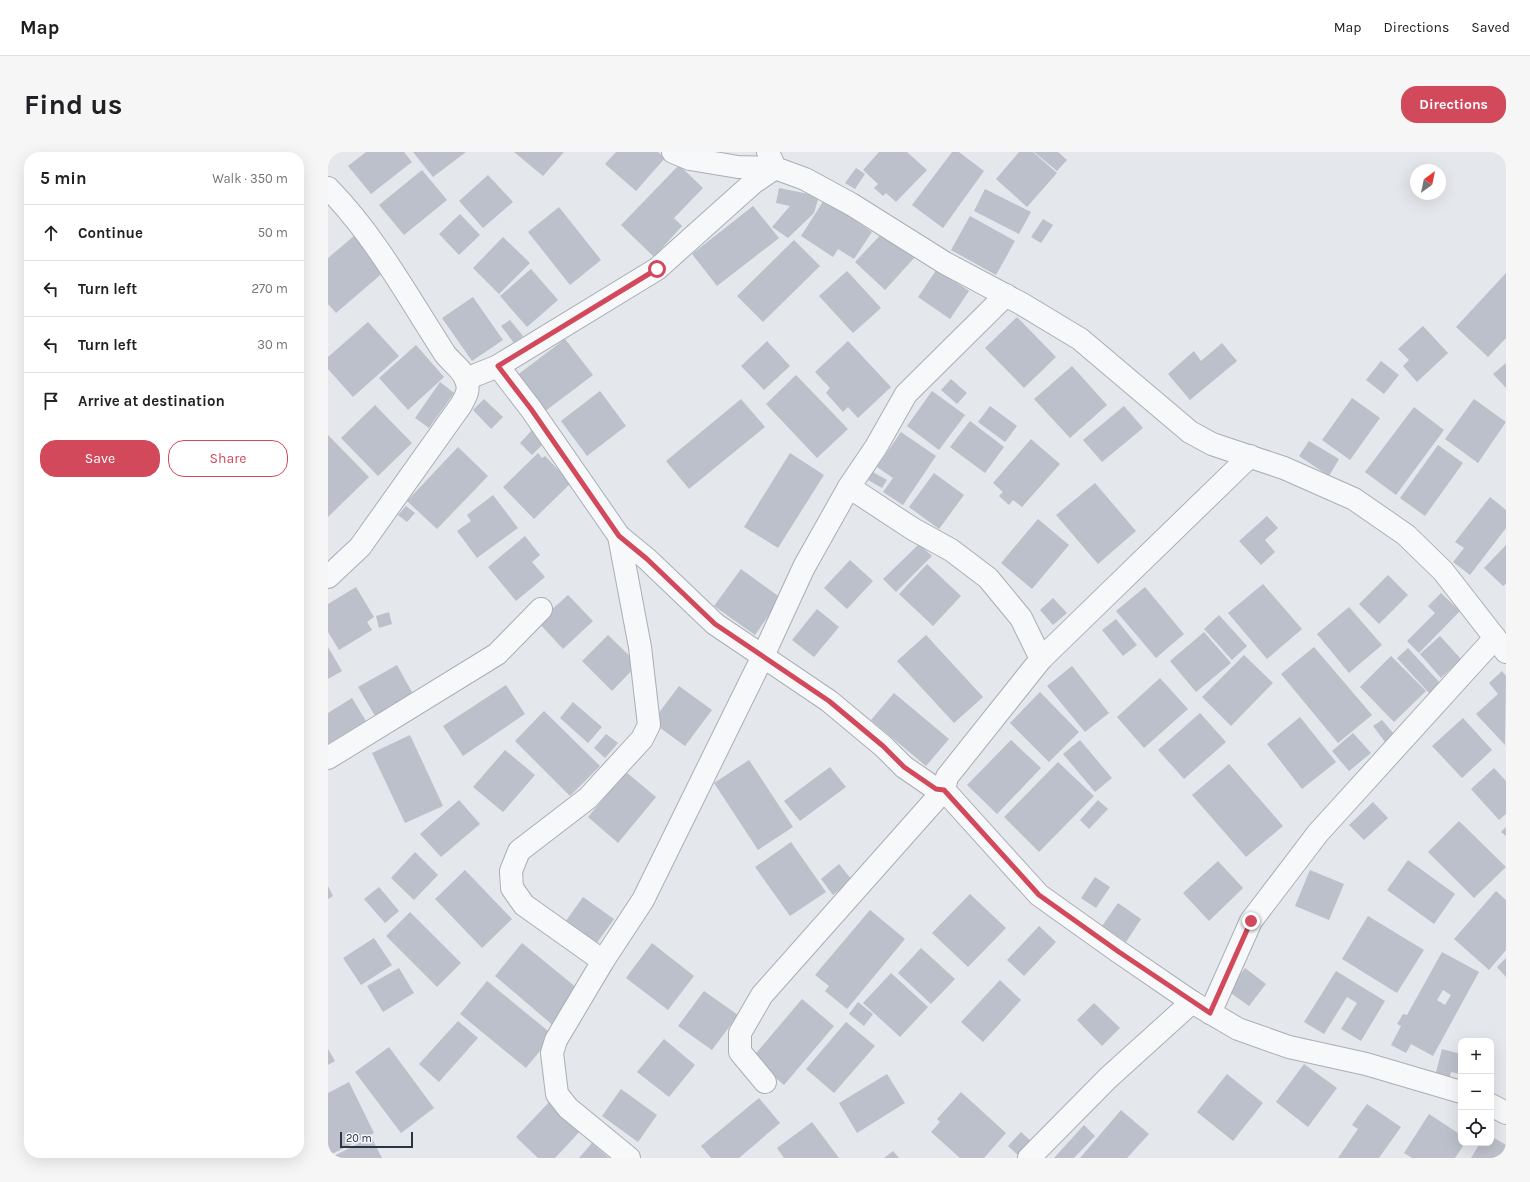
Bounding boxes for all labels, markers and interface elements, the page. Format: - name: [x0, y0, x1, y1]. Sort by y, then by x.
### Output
- text: Map: [20, 17, 59, 39]
- text: Map: [1334, 19, 1362, 36]
- text: Directions: [1384, 19, 1449, 36]
- text: Saved: [1471, 19, 1510, 36]
- button: Directions: [1401, 86, 1506, 123]
- text: Find us: [24, 88, 123, 121]
- north arrow: [1410, 164, 1446, 200]
- text: 5 min: [40, 168, 87, 188]
- text: Walk · 350 m: [212, 171, 288, 186]
- icon: ahead: [40, 222, 62, 244]
- text: Continue: [78, 224, 143, 242]
- text: 50 m: [258, 225, 288, 240]
- route start: [648, 260, 666, 278]
- icon: left: [40, 278, 62, 300]
- text: Turn left: [78, 280, 137, 298]
- text: 270 m: [251, 281, 288, 296]
- icon: left: [40, 334, 62, 356]
- text: Turn left: [78, 336, 137, 354]
- text: 30 m: [257, 337, 288, 352]
- icon: arrive: [40, 390, 62, 412]
- text: Arrive at destination: [78, 392, 225, 410]
- button: Save: [40, 440, 160, 477]
- button: Share: [168, 440, 288, 477]
- route end: [1242, 912, 1260, 930]
- map controls: [1458, 1038, 1494, 1146]
- button: +: [1458, 1038, 1494, 1074]
- button: −: [1458, 1074, 1494, 1110]
- button: locate: [1458, 1110, 1494, 1146]
- scale bar: [340, 1130, 413, 1149]
- text: 20 m: [346, 1132, 372, 1145]

